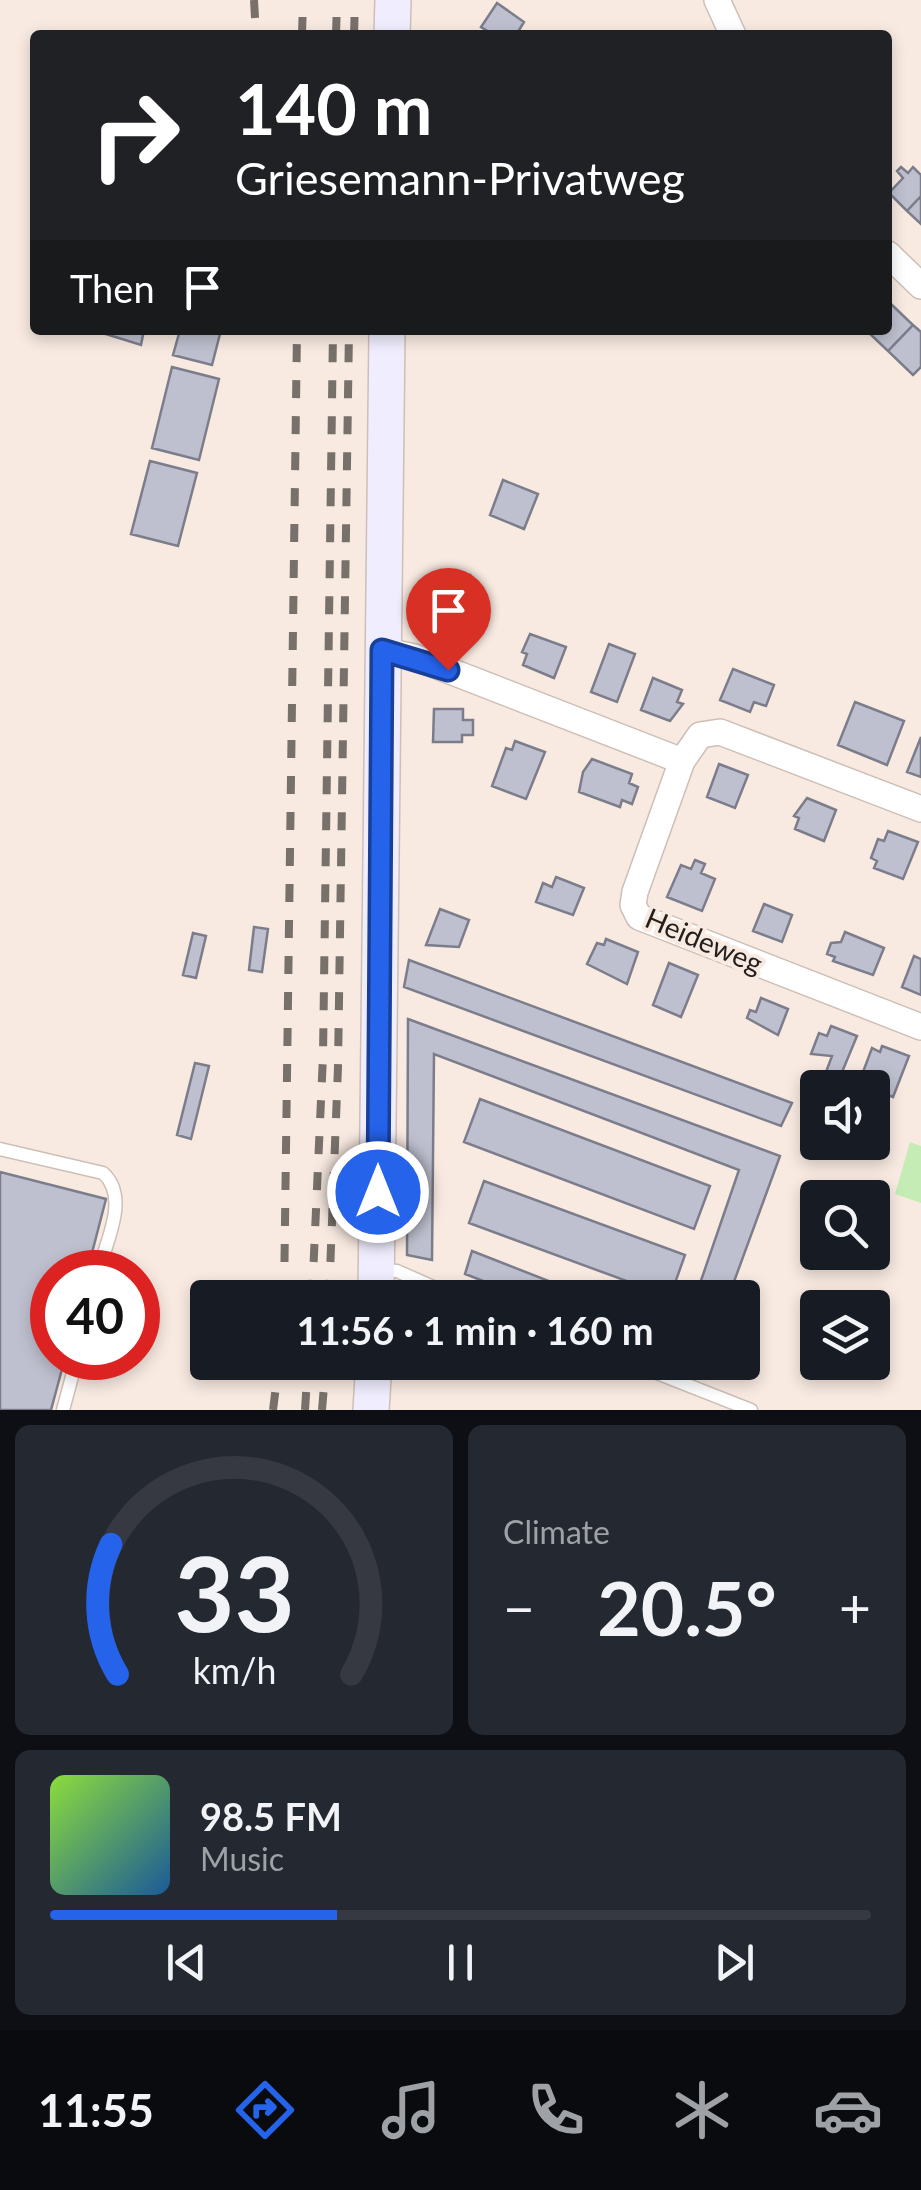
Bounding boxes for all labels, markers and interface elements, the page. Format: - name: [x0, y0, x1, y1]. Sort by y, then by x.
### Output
- text: 140 m: [235, 66, 432, 150]
- icon: right: [70, 70, 200, 200]
- text: Griesemann-Privatweg: [235, 151, 685, 205]
- icon: arrive: [175, 260, 230, 315]
- text: Then: [70, 265, 155, 311]
- pin: [406, 568, 491, 671]
- icon: arrive: [421, 583, 476, 638]
- street label: Heideweg: [641, 900, 768, 980]
- map controls: [800, 1070, 890, 1380]
- button: sound: [800, 1070, 890, 1160]
- position arrow: [326, 1140, 430, 1244]
- button: search: [800, 1180, 890, 1270]
- speed limit sign: 40: [30, 1250, 160, 1380]
- button: layers: [800, 1290, 890, 1380]
- text: 11:56 · 1 min · 160 m: [296, 1307, 654, 1353]
- text: Climate: [503, 1512, 610, 1551]
- text: 33: [174, 1529, 294, 1654]
- text: 20.5°: [597, 1562, 777, 1652]
- text: −: [503, 1574, 535, 1640]
- text: +: [839, 1574, 871, 1640]
- text: km/h: [192, 1649, 276, 1692]
- text: 98.5 FM: [200, 1793, 342, 1839]
- text: Music: [200, 1839, 284, 1878]
- icon: previous: [159, 1935, 214, 1990]
- icon: pause: [433, 1935, 488, 1990]
- icon: next: [707, 1935, 762, 1990]
- icon: directions: [230, 2075, 300, 2145]
- icon: music: [376, 2075, 446, 2145]
- icon: phone: [521, 2075, 591, 2145]
- icon: climate: [667, 2075, 737, 2145]
- icon: car: [813, 2075, 883, 2145]
- text: 11:55: [38, 2083, 154, 2137]

